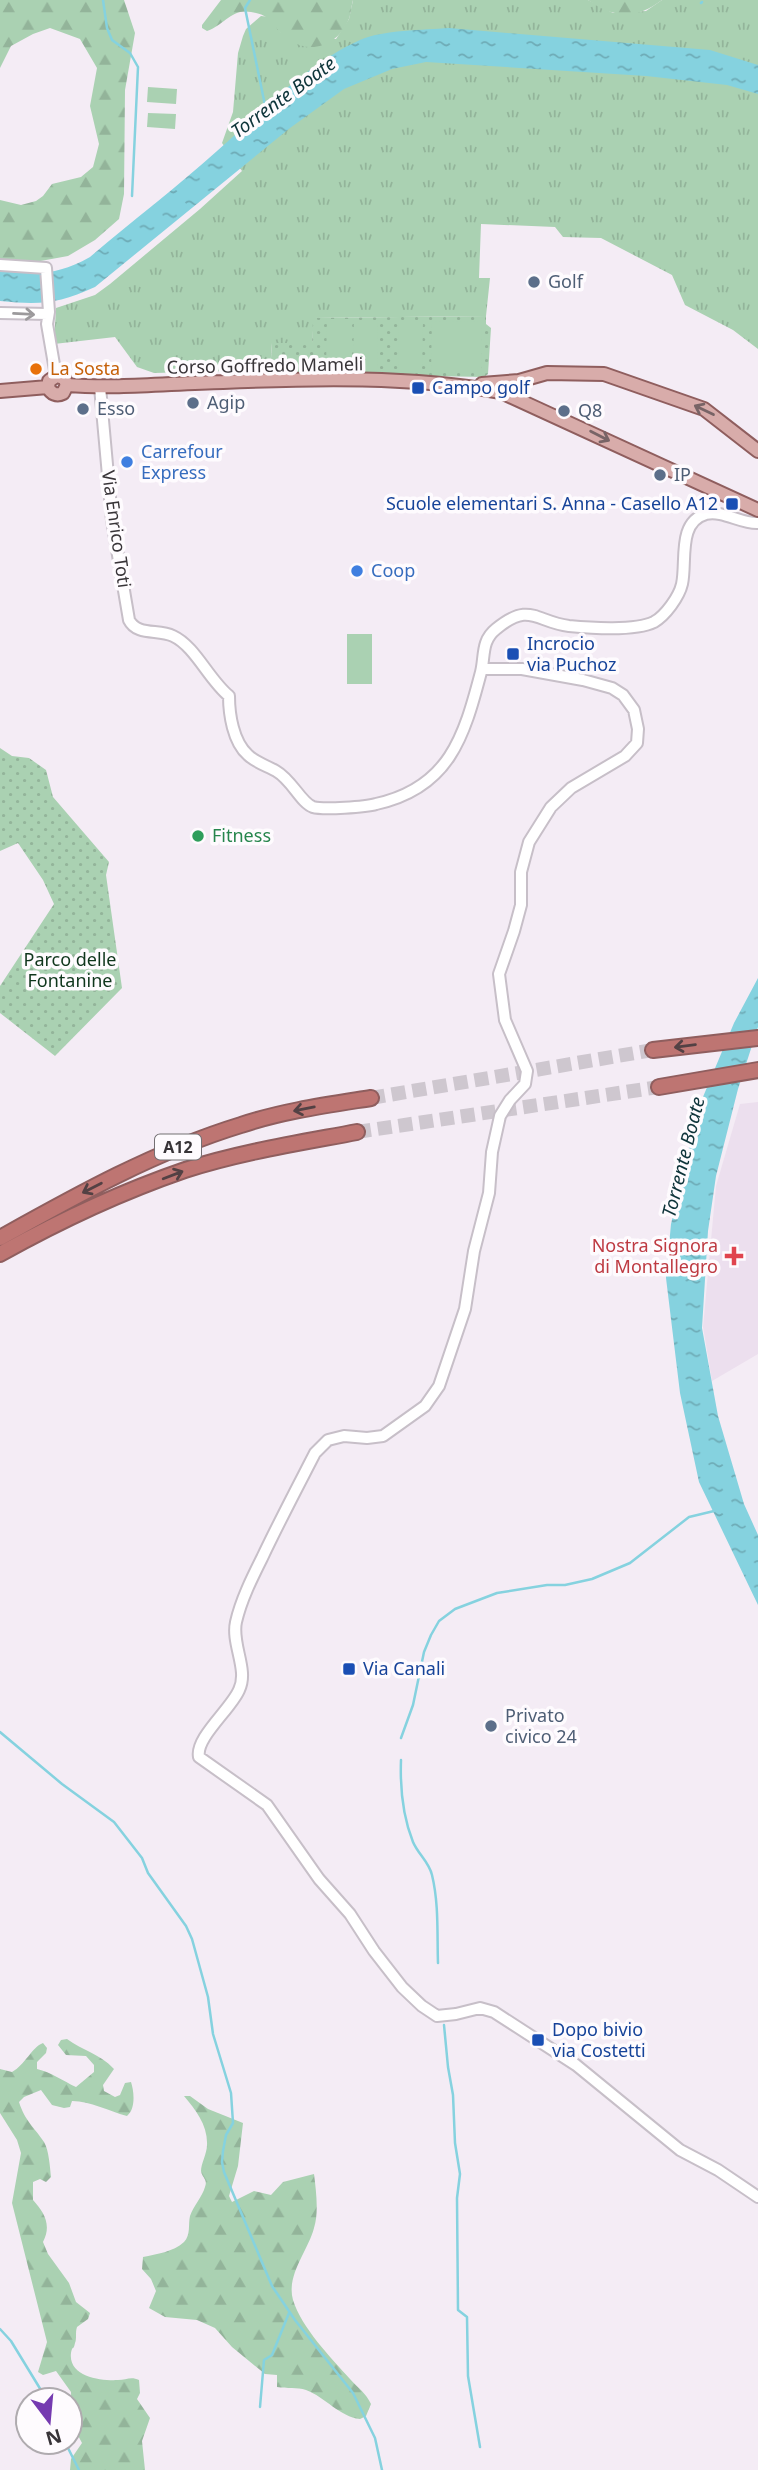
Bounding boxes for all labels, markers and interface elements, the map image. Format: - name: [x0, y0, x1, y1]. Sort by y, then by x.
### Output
- water label: Torrente Boate: [225, 50, 341, 144]
- place label: Golf: [548, 269, 584, 293]
- marker: Golf: [526, 274, 542, 290]
- one-way arrow: [12, 308, 35, 321]
- street label: Corso Goffredo Mameli: [166, 351, 364, 379]
- place label: La Sosta: [50, 356, 120, 380]
- marker: La Sosta: [28, 361, 44, 377]
- place label: Campo golf: [432, 375, 531, 399]
- marker: Campo golf: [410, 380, 426, 396]
- place label: Agip: [207, 390, 245, 414]
- marker: Agip: [185, 395, 201, 411]
- place label: Esso: [97, 396, 135, 420]
- place label: Q8: [578, 398, 602, 422]
- marker: Esso: [75, 401, 91, 417]
- marker: Q8: [556, 403, 572, 419]
- one-way arrow: [694, 403, 715, 417]
- one-way arrow: [589, 430, 610, 444]
- place label: Carrefour Express: [141, 439, 223, 484]
- marker: Carrefour Express: [119, 454, 135, 470]
- place label: IP: [674, 462, 691, 486]
- marker: IP: [652, 467, 668, 483]
- street label: Via Enrico Toti: [97, 469, 137, 589]
- place label: Scuole elementari S. Anna - Casello A12: [386, 491, 718, 515]
- marker: Scuole elementari S. Anna - Casello A12: [724, 496, 740, 512]
- place label: Coop: [371, 558, 415, 582]
- marker: Coop: [349, 563, 365, 579]
- place label: Incrocio via Puchoz: [527, 631, 617, 676]
- marker: Incrocio via Puchoz: [505, 646, 521, 662]
- place label: Fitness: [212, 823, 271, 847]
- marker: Fitness: [190, 828, 206, 844]
- park label: Parco delle Fontanine: [24, 947, 116, 992]
- one-way arrow: [674, 1040, 697, 1053]
- water label: Torrente Boate: [655, 1094, 711, 1220]
- one-way arrow: [293, 1102, 316, 1116]
- road number: A12: [155, 1134, 201, 1160]
- one-way arrow: [162, 1167, 184, 1180]
- one-way arrow: [82, 1182, 102, 1196]
- place label: Nostra Signora di Montallegro: [592, 1233, 718, 1278]
- marker: Nostra Signora di Montallegro: [724, 1246, 744, 1266]
- place label: Via Canali: [363, 1656, 445, 1680]
- marker: Via Canali: [341, 1661, 357, 1677]
- place label: Privato civico 24: [505, 1703, 577, 1748]
- marker: Privato civico 24: [483, 1718, 499, 1734]
- place label: Dopo bivio via Costetti: [552, 2017, 646, 2062]
- marker: Dopo bivio via Costetti: [530, 2032, 546, 2048]
- north arrow: [14, 2386, 84, 2456]
- text: N: [43, 2423, 65, 2452]

